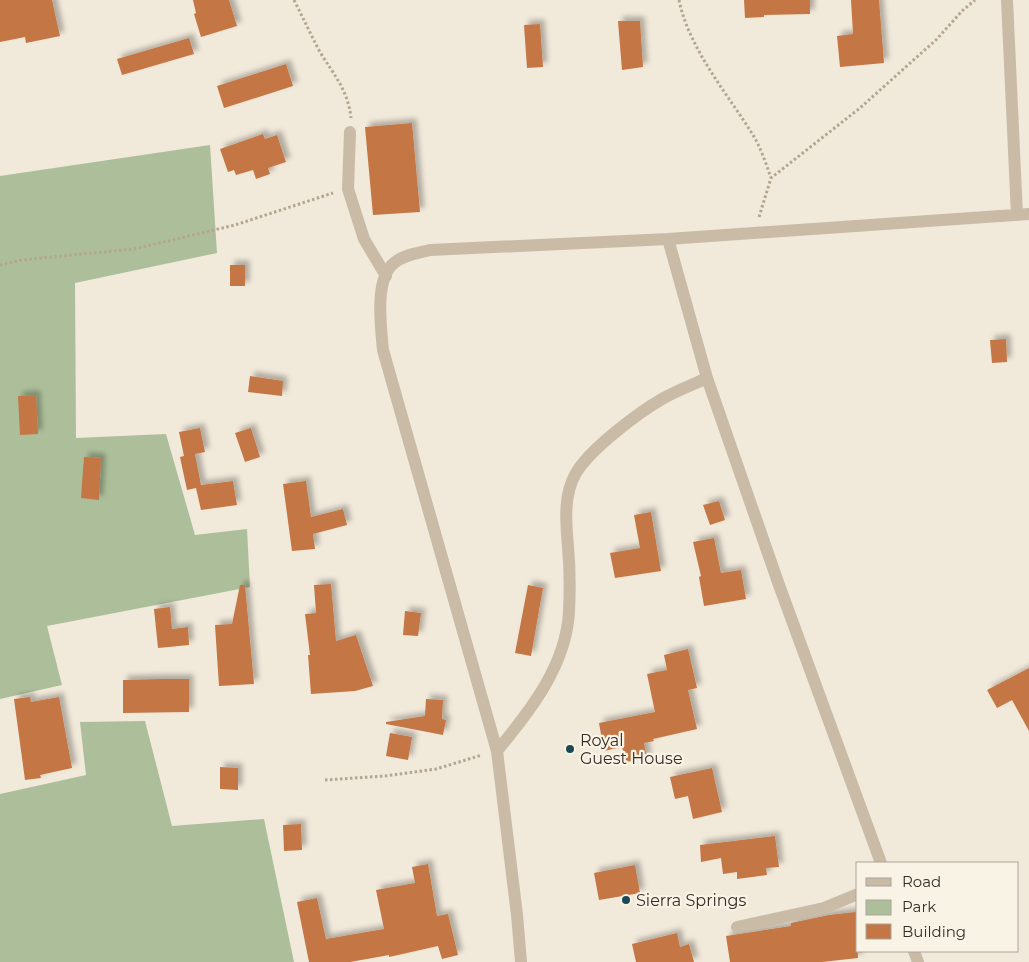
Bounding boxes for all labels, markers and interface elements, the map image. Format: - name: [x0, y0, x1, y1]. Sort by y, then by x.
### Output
- place label: Royal Guest House: [580, 731, 683, 768]
- marker: Royal Guest House: [564, 743, 576, 755]
- legend: [856, 862, 1019, 952]
- text: Road: [902, 872, 941, 891]
- place label: Sierra Springs: [636, 891, 747, 910]
- marker: Sierra Springs: [620, 894, 632, 906]
- text: Park: [902, 897, 936, 916]
- text: Building: [902, 922, 966, 941]

